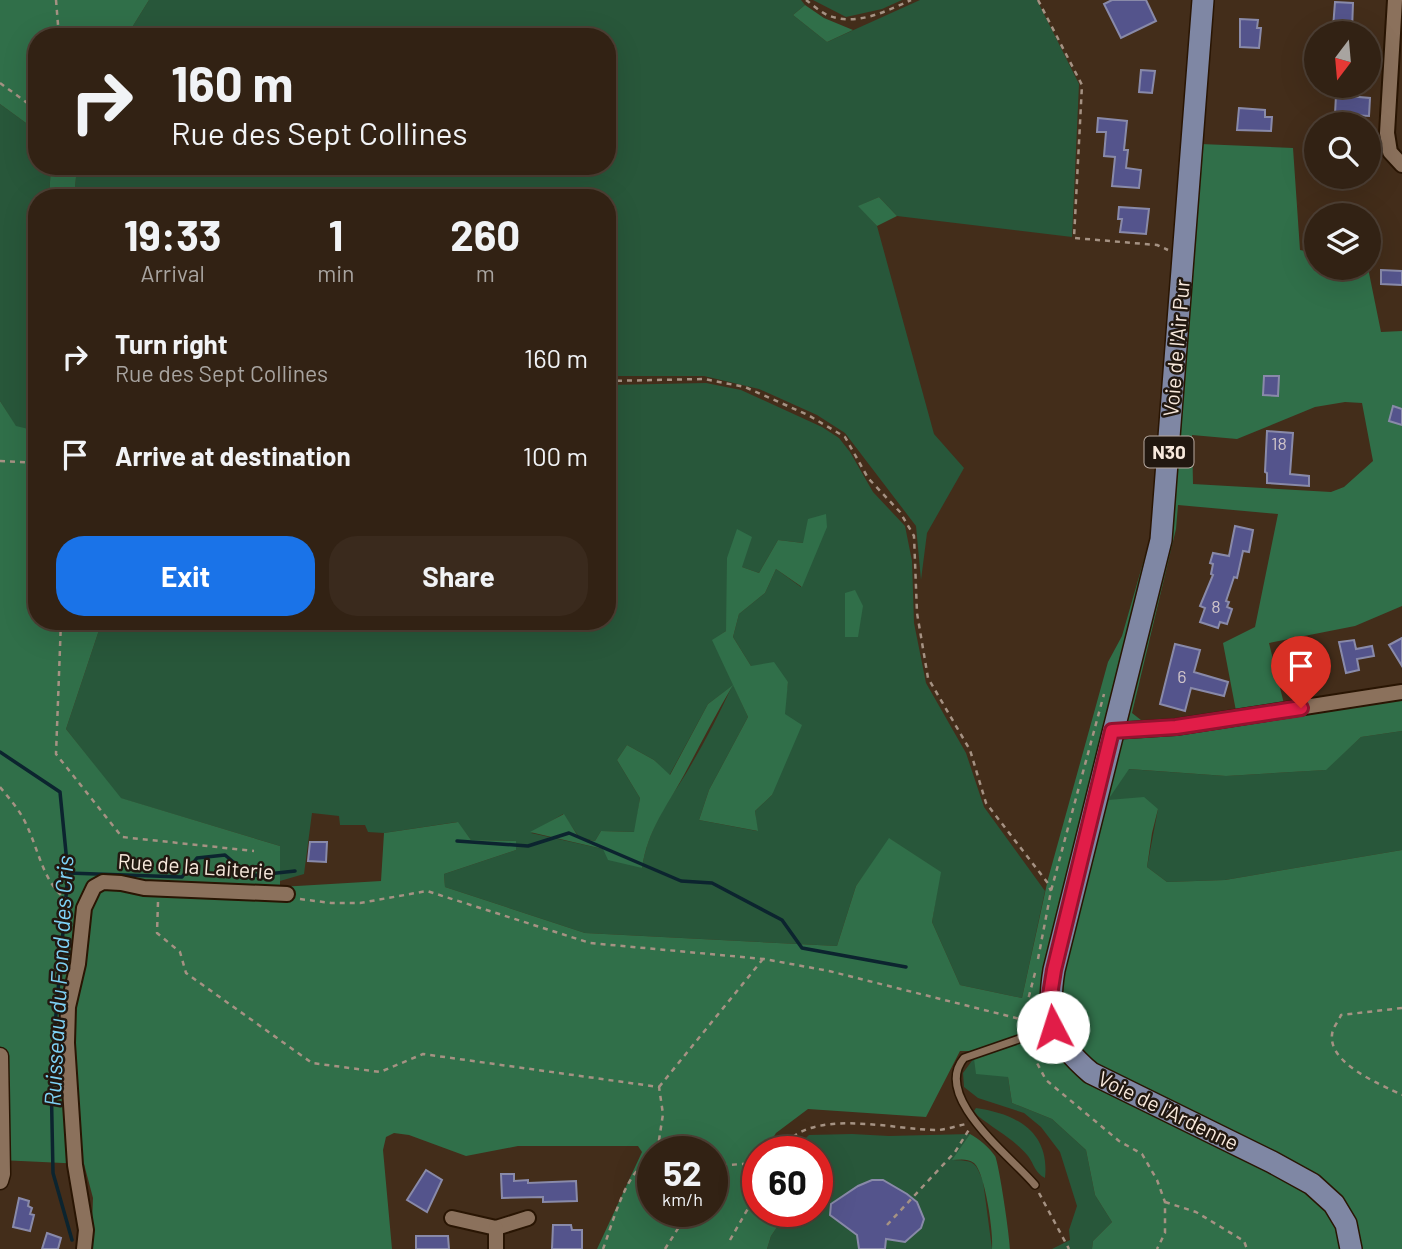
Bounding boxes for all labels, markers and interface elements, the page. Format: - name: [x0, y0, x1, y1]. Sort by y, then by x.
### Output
- north arrow: [1304, 21, 1381, 98]
- map controls: [1304, 21, 1381, 280]
- text: 160 m: [171, 53, 293, 112]
- icon: right: [56, 56, 147, 147]
- button: search: [1304, 112, 1381, 189]
- text: Rue des Sept Collines: [171, 113, 468, 151]
- button: layers: [1304, 203, 1381, 280]
- text: 19:33: [124, 209, 222, 259]
- text: 1: [328, 209, 343, 259]
- text: 260: [450, 209, 520, 259]
- text: Arrival: [140, 259, 205, 287]
- text: min: [317, 259, 355, 287]
- text: m: [476, 259, 495, 287]
- street label: Voie de l'Air Pur: [1157, 278, 1194, 418]
- text: Turn right: [115, 328, 228, 359]
- icon: right: [56, 338, 94, 376]
- text: 160 m: [524, 342, 588, 373]
- text: Rue des Sept Collines: [115, 359, 328, 387]
- house number: 18: [1271, 432, 1287, 454]
- icon: arrive: [56, 436, 94, 474]
- road number: N30: [1144, 436, 1194, 467]
- text: Arrive at destination: [115, 440, 351, 471]
- text: 100 m: [523, 440, 588, 471]
- button: Exit: [56, 536, 315, 616]
- button: Share: [329, 536, 588, 616]
- house number: 8: [1211, 595, 1221, 617]
- pin: [1271, 636, 1331, 708]
- icon: arrive: [1282, 647, 1320, 685]
- house number: 6: [1177, 665, 1187, 687]
- street label: Rue de la Laiterie: [117, 848, 275, 883]
- water label: Ruisseau du Fond des Cris: [37, 855, 79, 1107]
- position arrow: [1016, 990, 1090, 1064]
- street label: Voie de l'Ardenne: [1094, 1065, 1243, 1155]
- speed limit sign: 60: [742, 1136, 833, 1227]
- text: 52: [663, 1151, 702, 1193]
- text: km/h: [662, 1188, 703, 1210]

